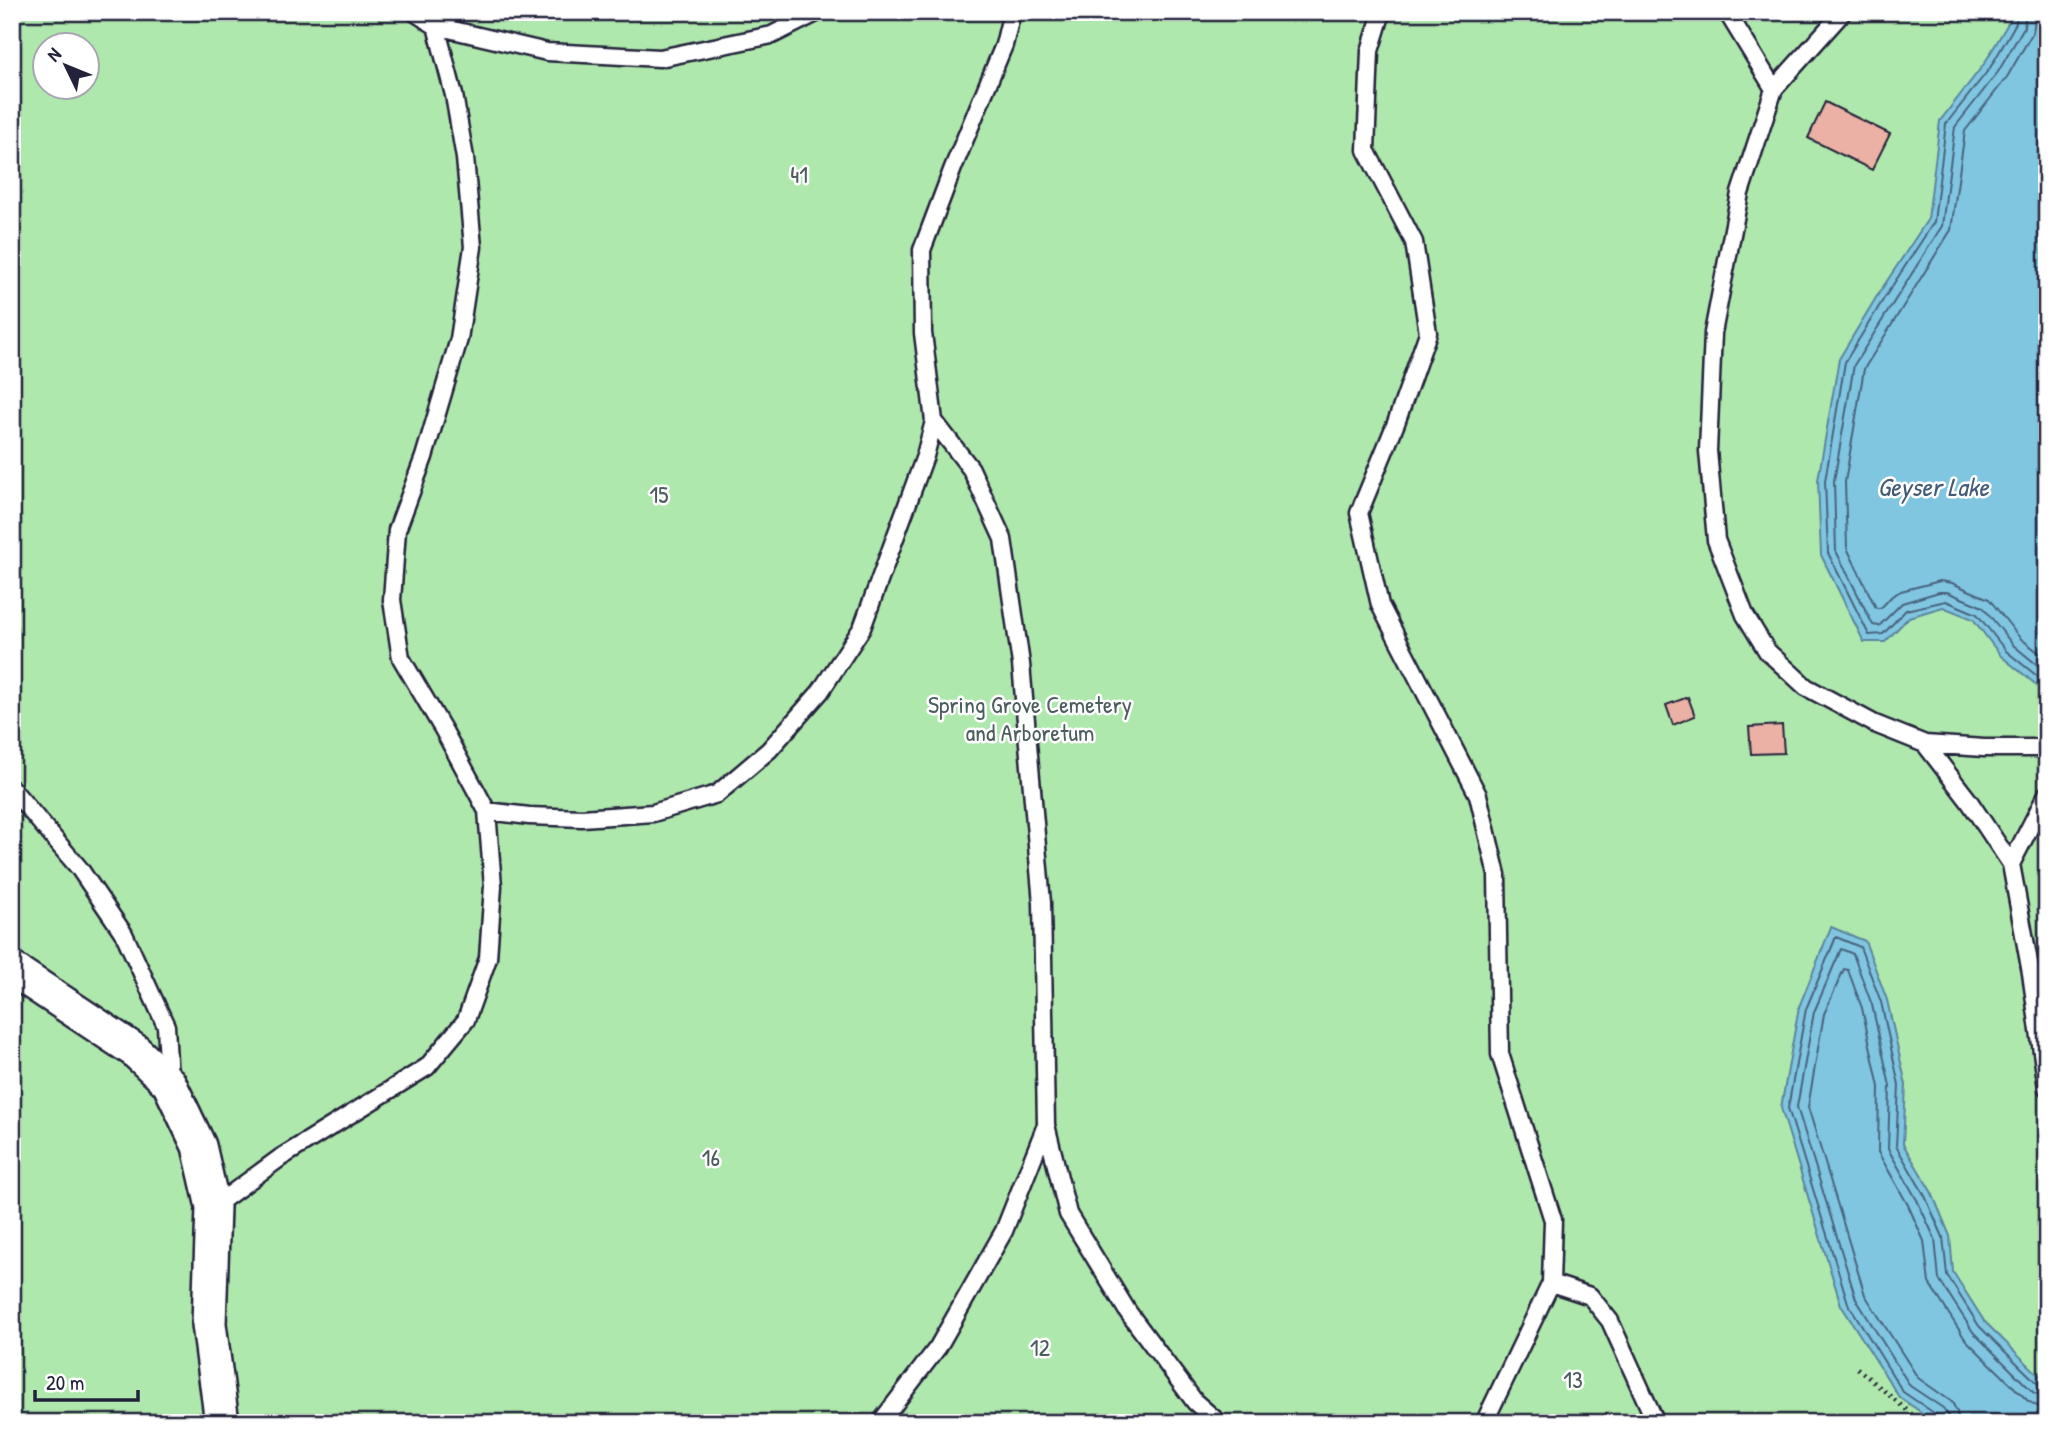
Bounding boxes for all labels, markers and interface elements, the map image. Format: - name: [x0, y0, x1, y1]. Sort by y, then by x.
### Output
- north arrow: [32, 32, 102, 102]
- text: N: [41, 42, 67, 67]
- park label: 41: [790, 158, 808, 190]
- water label: Geyser Lake: [1877, 469, 1990, 505]
- park label: 15: [650, 478, 668, 510]
- park label: Spring Grove Cemetery and Arboretum: [928, 688, 1132, 748]
- park label: 16: [702, 1141, 720, 1173]
- park label: 12: [1030, 1331, 1050, 1363]
- scale bar: [35, 1358, 138, 1402]
- park label: 13: [1563, 1363, 1583, 1395]
- text: 20 m: [46, 1368, 84, 1397]

